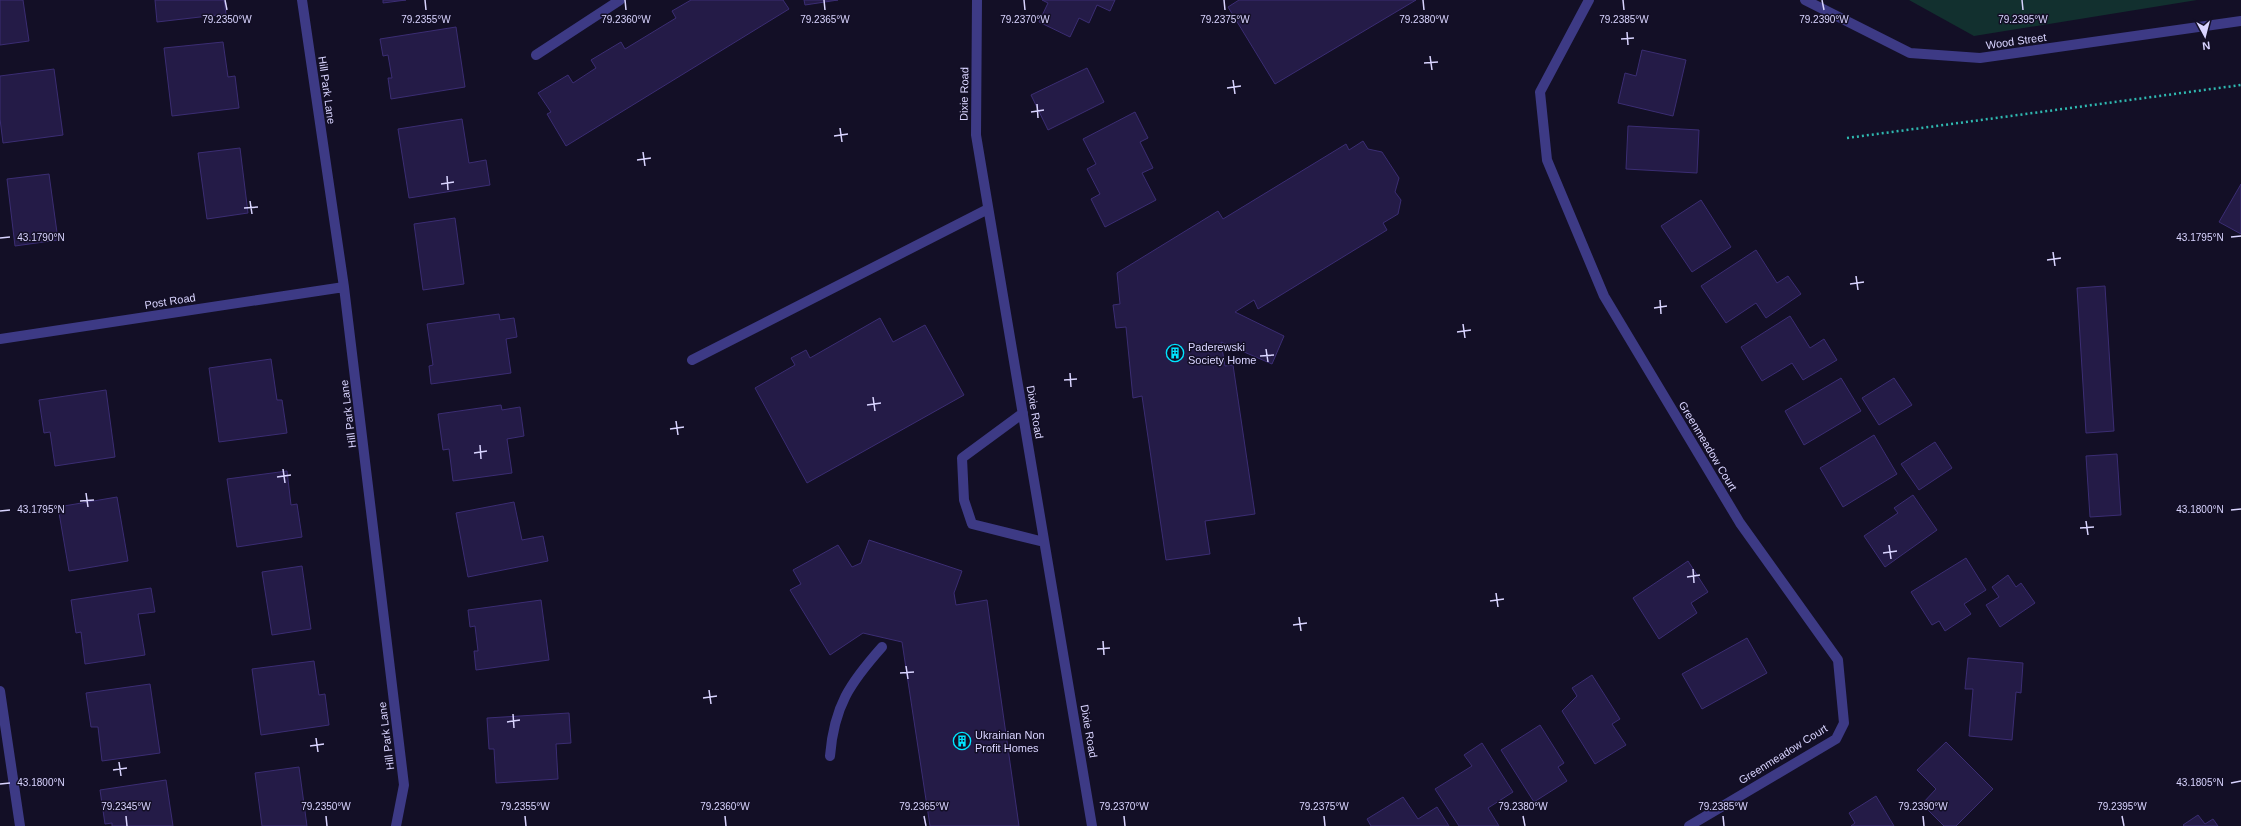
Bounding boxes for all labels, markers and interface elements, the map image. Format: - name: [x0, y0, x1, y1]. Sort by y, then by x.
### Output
- text: 79.2350°W: [202, 14, 252, 25]
- text: 79.2355°W: [401, 14, 451, 25]
- text: 79.2360°W: [601, 14, 651, 25]
- text: 79.2365°W: [800, 14, 850, 25]
- text: 79.2370°W: [1000, 14, 1050, 25]
- text: 79.2375°W: [1200, 14, 1250, 25]
- text: 79.2380°W: [1399, 14, 1449, 25]
- text: 79.2385°W: [1599, 14, 1649, 25]
- text: 79.2390°W: [1799, 14, 1849, 25]
- text: 79.2395°W: [1998, 14, 2048, 25]
- north arrow: [2185, 16, 2225, 56]
- street label: Wood Street: [1985, 31, 2047, 51]
- text: N: [2201, 39, 2211, 52]
- street label: Hill Park Lane: [316, 55, 338, 125]
- street label: Dixie Road: [958, 67, 970, 121]
- text: 43.1790°N: [17, 232, 65, 243]
- text: 43.1795°N: [2176, 232, 2224, 243]
- street label: Post Road: [144, 291, 196, 311]
- place label: Paderewski Society Home: [1188, 341, 1256, 366]
- building icon: Paderewski Society Home: [1165, 343, 1185, 363]
- street label: Hill Park Lane: [338, 379, 358, 449]
- street label: Dixie Road: [1024, 384, 1046, 440]
- street label: Greenmeadow Court: [1677, 399, 1739, 493]
- text: 43.1795°N: [17, 504, 65, 515]
- text: 43.1800°N: [2176, 504, 2224, 515]
- street label: Hill Park Lane: [376, 701, 396, 771]
- street label: Dixie Road: [1078, 703, 1100, 759]
- street label: Greenmeadow Court: [1737, 722, 1829, 786]
- place label: Ukrainian Non Profit Homes: [975, 729, 1045, 754]
- building icon: Ukrainian Non Profit Homes: [952, 731, 972, 751]
- text: 43.1800°N: [17, 777, 65, 788]
- text: 43.1805°N: [2176, 777, 2224, 788]
- text: 79.2345°W: [101, 801, 151, 812]
- text: 79.2350°W: [301, 801, 351, 812]
- text: 79.2355°W: [500, 801, 550, 812]
- text: 79.2360°W: [700, 801, 750, 812]
- text: 79.2365°W: [899, 801, 949, 812]
- text: 79.2370°W: [1099, 801, 1149, 812]
- text: 79.2375°W: [1299, 801, 1349, 812]
- text: 79.2380°W: [1498, 801, 1548, 812]
- text: 79.2385°W: [1698, 801, 1748, 812]
- text: 79.2390°W: [1898, 801, 1948, 812]
- text: 79.2395°W: [2097, 801, 2147, 812]

